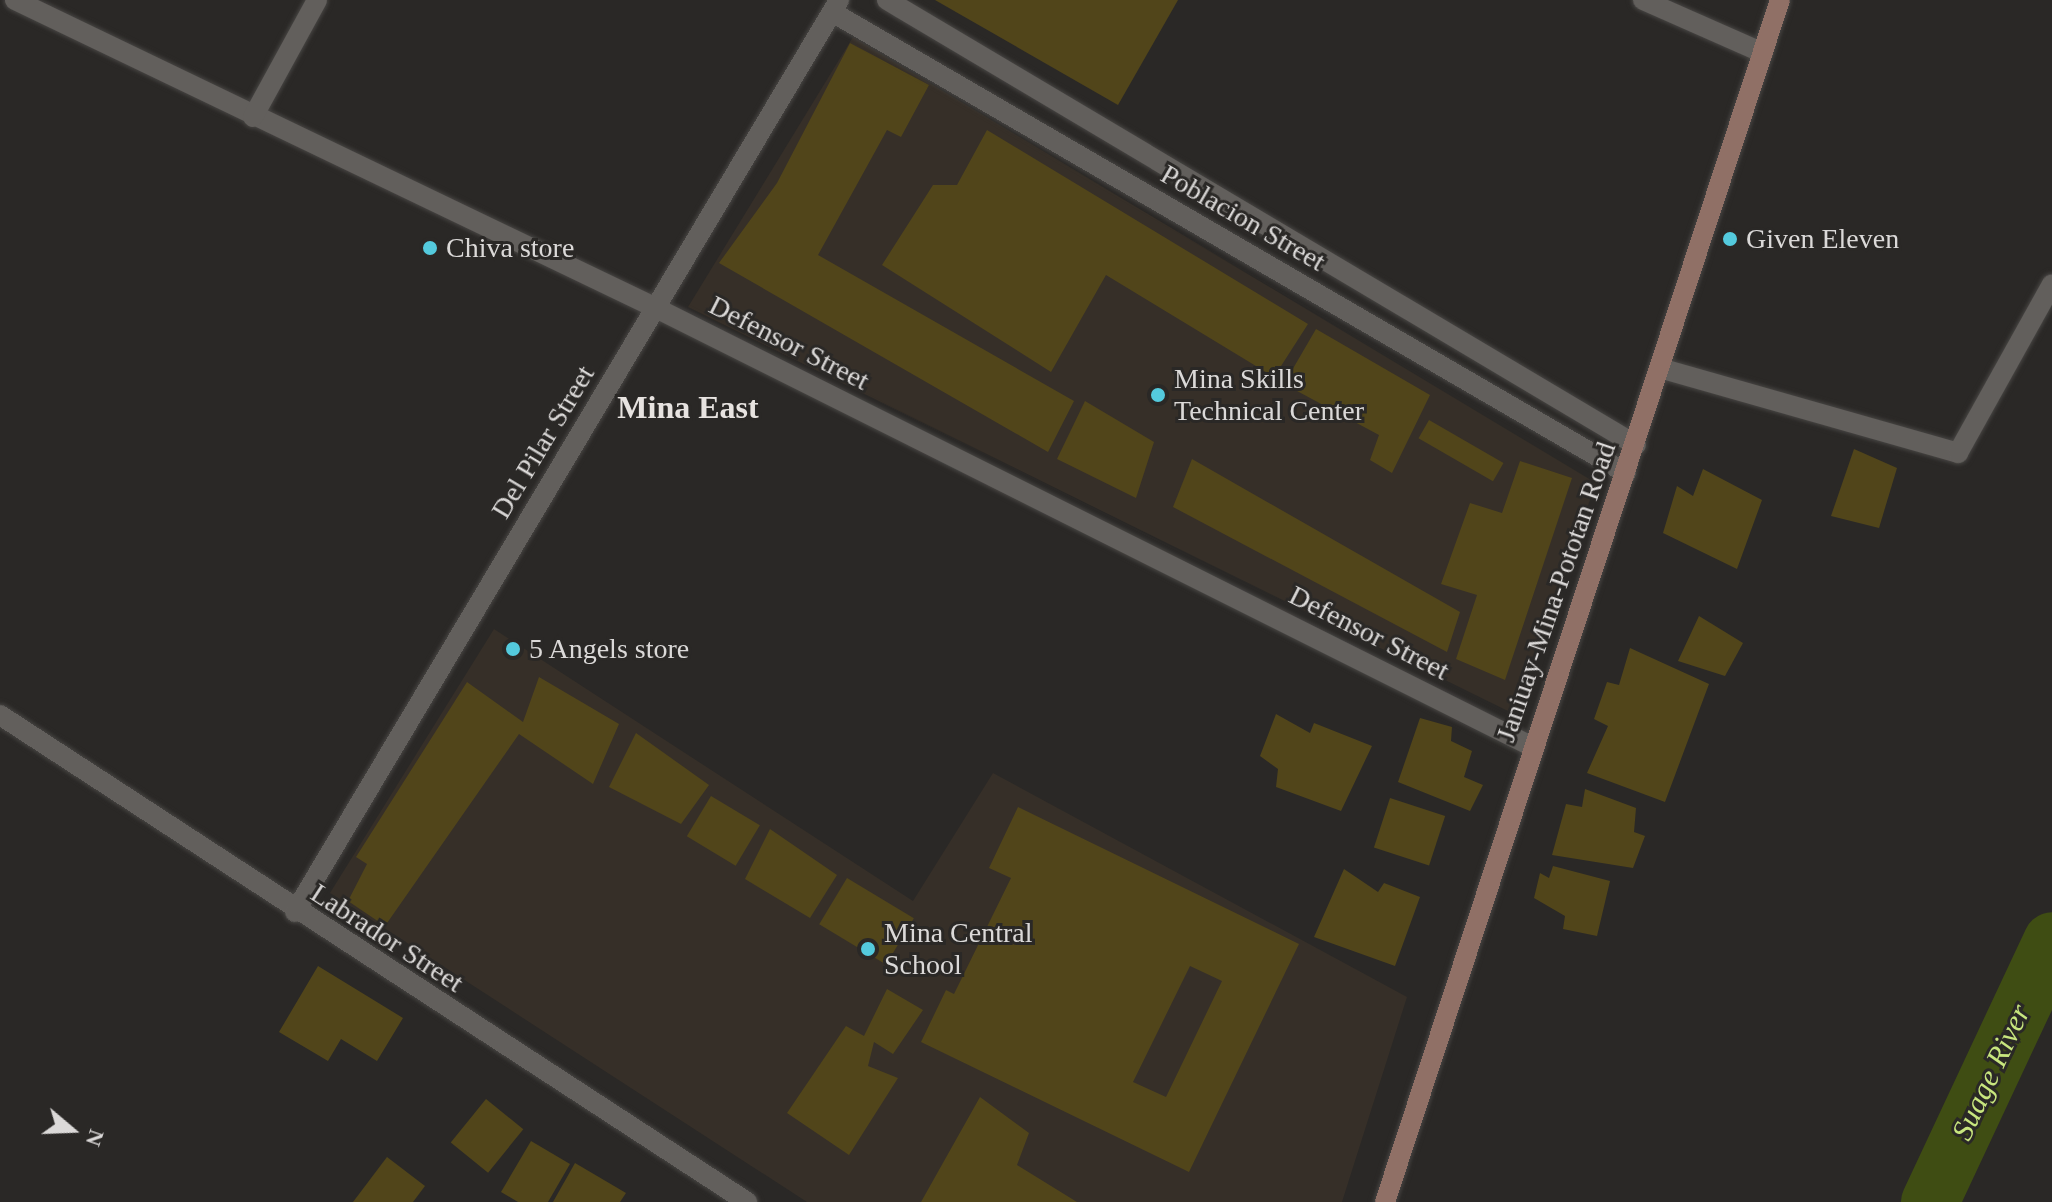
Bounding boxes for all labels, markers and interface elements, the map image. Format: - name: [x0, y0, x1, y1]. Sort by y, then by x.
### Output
- street label: Poblacion Street: [1155, 157, 1331, 279]
- place label: Given Eleven: [1746, 222, 1899, 256]
- marker: Given Eleven: [1721, 230, 1739, 248]
- place label: Chiva store: [446, 231, 574, 265]
- marker: Chiva store: [421, 239, 439, 257]
- street label: Defensor Street: [703, 288, 875, 398]
- street label: Del Pilar Street: [484, 359, 602, 525]
- place label: Mina Skills Technical Center: [1174, 362, 1364, 428]
- marker: Mina Skills Technical Center: [1149, 386, 1167, 404]
- district label: Mina East: [617, 388, 759, 426]
- street label: Janiuay-Mina-Pototan Road: [1489, 438, 1623, 746]
- street label: Defensor Street: [1283, 578, 1455, 688]
- place label: 5 Angels store: [529, 632, 691, 666]
- marker: 5 Angels store: [504, 640, 522, 658]
- street label: Labrador Street: [305, 876, 469, 1000]
- place label: Mina Central School: [884, 916, 1033, 982]
- marker: Mina Central School: [859, 940, 877, 958]
- water label: Suage River: [1944, 998, 2038, 1146]
- north arrow: [32, 1090, 112, 1170]
- text: N: [81, 1126, 110, 1150]

